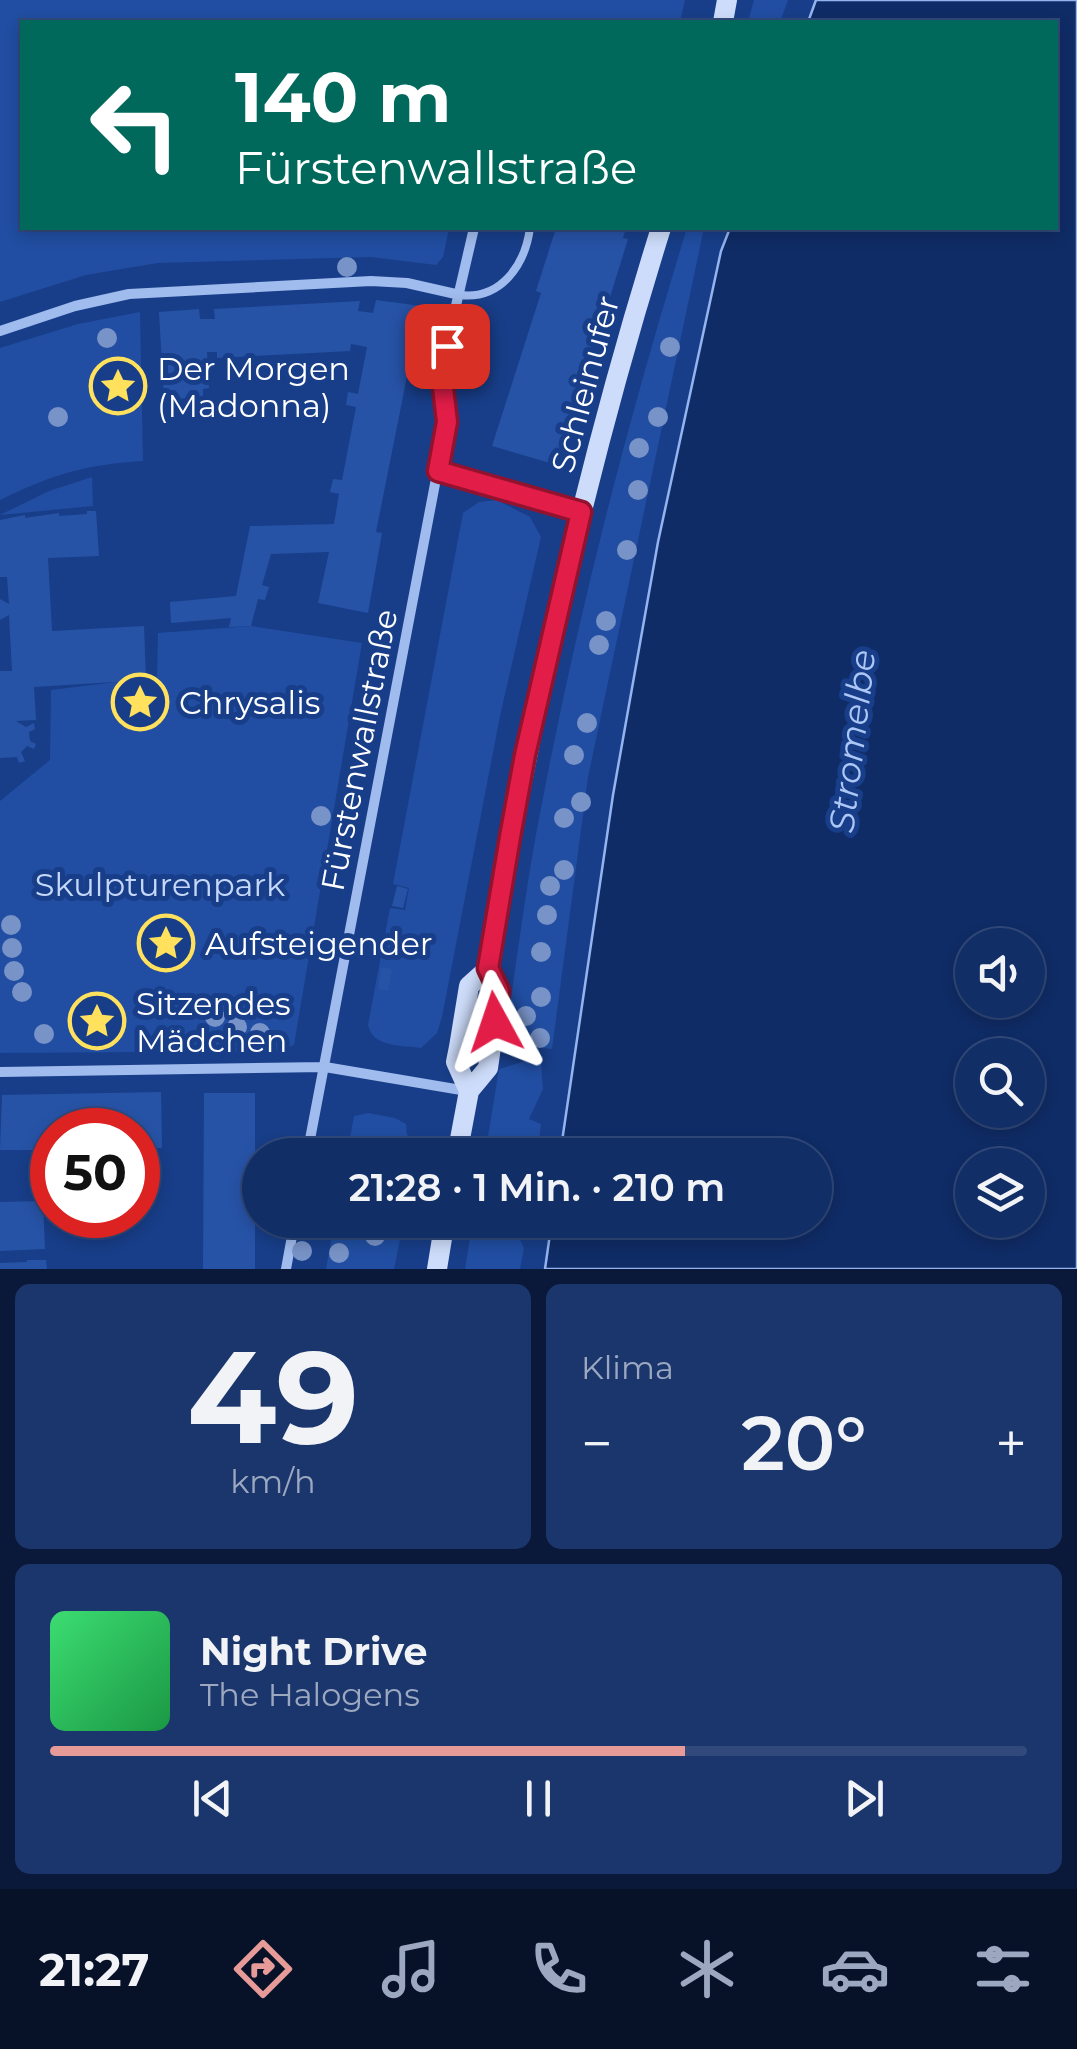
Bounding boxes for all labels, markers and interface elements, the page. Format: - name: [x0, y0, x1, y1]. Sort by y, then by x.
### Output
- text: 140 m: [235, 54, 451, 140]
- icon: left: [70, 60, 200, 190]
- text: Fürstenwallstraße: [235, 140, 637, 195]
- street label: Schleinufer: [543, 291, 627, 477]
- pin: [405, 304, 490, 389]
- icon: arrive: [420, 319, 475, 374]
- place label: Der Morgen (Madonna): [157, 349, 350, 425]
- place icon: Der Morgen (Madonna): [88, 356, 148, 416]
- street label: Fürstenwallstraße: [313, 606, 405, 894]
- water label: Stromelbe: [819, 647, 885, 835]
- place icon: Chrysalis: [110, 672, 170, 732]
- place label: Chrysalis: [179, 683, 320, 722]
- park label: Skulpturenpark: [35, 865, 285, 904]
- place icon: Aufsteigender: [136, 913, 196, 973]
- place label: Aufsteigender: [205, 924, 433, 963]
- map controls: [955, 928, 1045, 1238]
- button: sound: [955, 928, 1045, 1018]
- position arrow: [443, 970, 547, 1074]
- place label: Sitzendes Mädchen: [136, 984, 291, 1060]
- place icon: Sitzendes Mädchen: [67, 991, 127, 1051]
- button: search: [955, 1038, 1045, 1128]
- speed limit sign: 50: [30, 1108, 160, 1238]
- button: layers: [955, 1148, 1045, 1238]
- text: 21:28 · 1 Min. · 210 m: [349, 1164, 725, 1211]
- text: 49: [187, 1317, 359, 1476]
- text: Klima: [581, 1348, 674, 1387]
- text: 20°: [741, 1397, 867, 1489]
- text: −: [581, 1410, 613, 1477]
- text: +: [995, 1410, 1027, 1477]
- text: km/h: [230, 1462, 316, 1501]
- text: Night Drive: [200, 1628, 427, 1675]
- text: The Halogens: [200, 1675, 420, 1714]
- icon: previous: [185, 1771, 240, 1826]
- icon: pause: [511, 1771, 566, 1826]
- icon: next: [837, 1771, 892, 1826]
- icon: directions: [228, 1934, 298, 2004]
- icon: music: [376, 1934, 446, 2004]
- icon: phone: [524, 1934, 594, 2004]
- icon: climate: [672, 1934, 742, 2004]
- icon: car: [820, 1934, 890, 2004]
- icon: filters: [968, 1934, 1038, 2004]
- text: 21:27: [39, 1942, 149, 1997]

